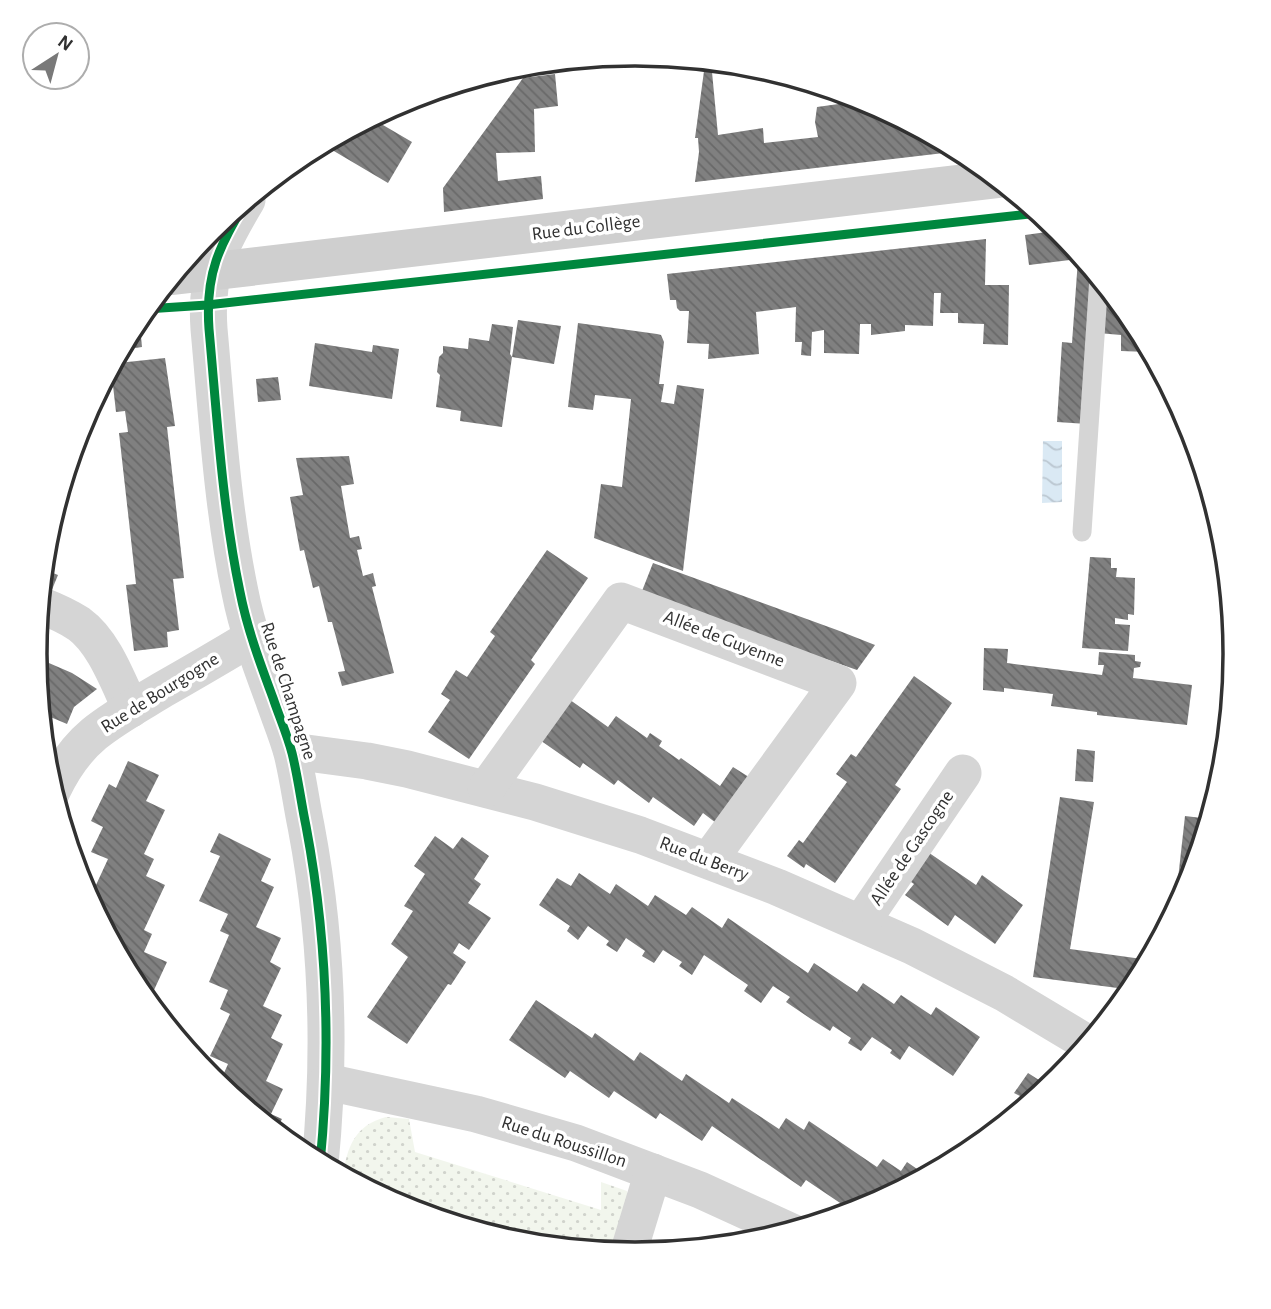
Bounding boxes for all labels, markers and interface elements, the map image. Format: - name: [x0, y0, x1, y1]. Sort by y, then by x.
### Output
- north arrow: [21, 21, 91, 91]
- text: N: [54, 32, 76, 55]
- street label: Rue du Collège: [531, 212, 641, 244]
- street label: Allée de Guyenne: [661, 607, 787, 671]
- street label: Rue de Champagne: [257, 620, 319, 762]
- street label: Rue de Bourgogne: [98, 649, 222, 737]
- street label: Allée de Gascogne: [867, 787, 957, 909]
- street label: Rue du Berry: [657, 833, 751, 885]
- street label: Rue du Roussillon: [499, 1113, 629, 1171]

